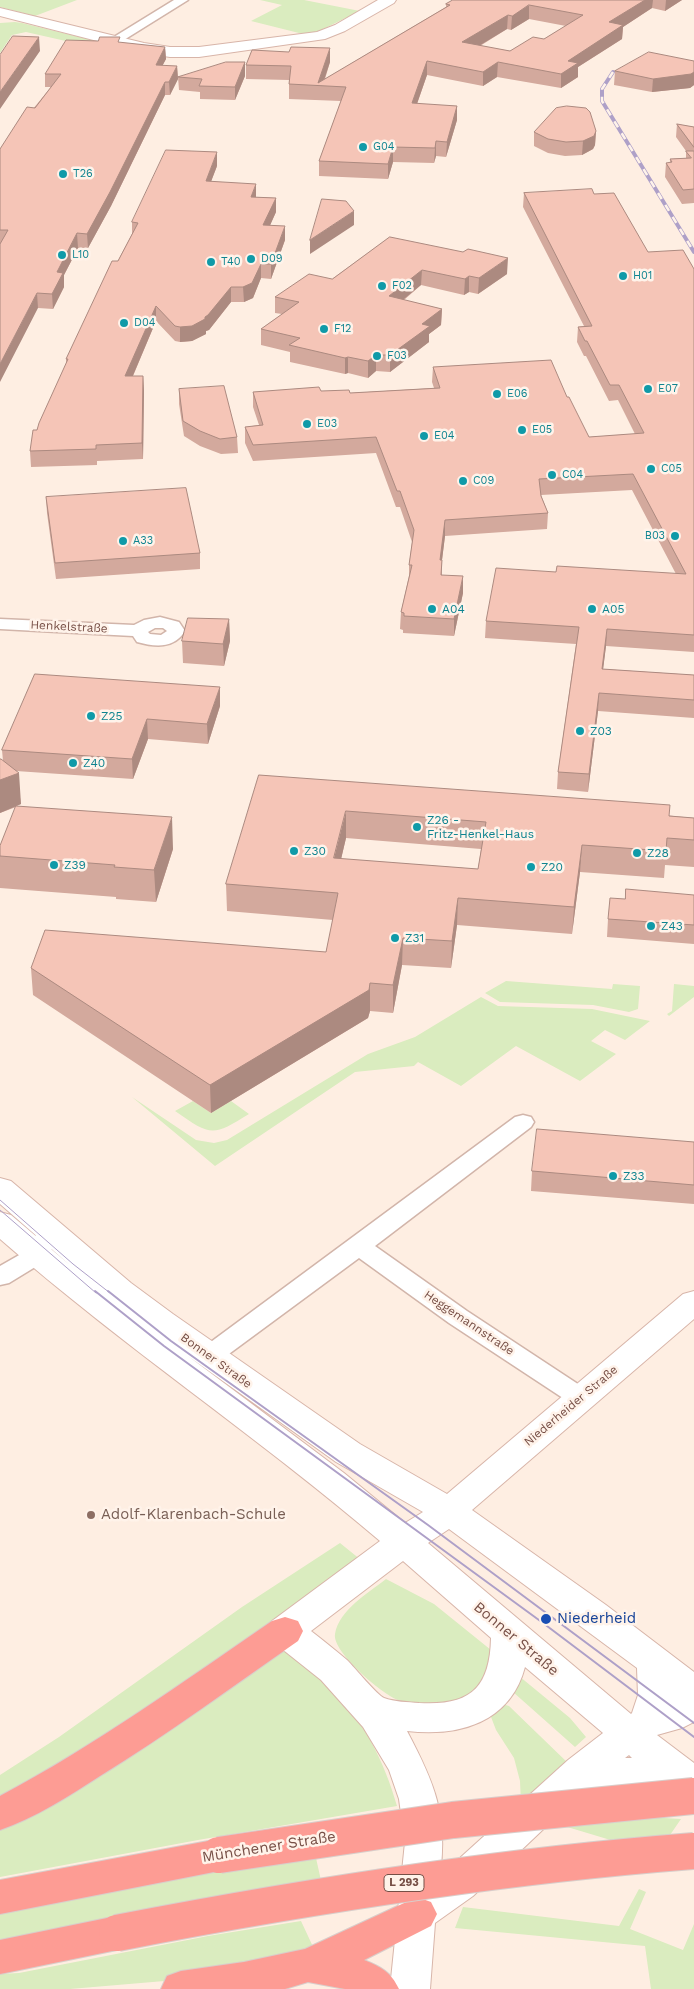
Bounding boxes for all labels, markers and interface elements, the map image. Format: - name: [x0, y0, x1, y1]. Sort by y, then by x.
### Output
- place label: G04: [373, 140, 395, 154]
- marker: G04: [357, 141, 369, 153]
- place label: T26: [73, 167, 93, 181]
- marker: T26: [57, 168, 69, 180]
- place label: L10: [72, 248, 89, 262]
- marker: L10: [56, 249, 68, 261]
- place label: D09: [261, 252, 283, 266]
- marker: D09: [245, 253, 257, 265]
- place label: T40: [221, 255, 241, 269]
- marker: T40: [205, 256, 217, 268]
- place label: H01: [633, 269, 652, 283]
- marker: H01: [617, 270, 629, 282]
- place label: F02: [392, 279, 412, 293]
- marker: F02: [376, 280, 388, 292]
- place label: D04: [134, 316, 155, 330]
- marker: D04: [118, 317, 130, 329]
- place label: F12: [334, 322, 351, 336]
- marker: F12: [318, 323, 330, 335]
- place label: F03: [387, 349, 407, 363]
- marker: F03: [371, 350, 383, 362]
- place label: E07: [658, 382, 678, 396]
- marker: E07: [642, 383, 654, 395]
- place label: E06: [507, 387, 528, 401]
- marker: E06: [491, 388, 503, 400]
- place label: E03: [317, 417, 337, 431]
- marker: E03: [301, 418, 313, 430]
- place label: E05: [532, 423, 552, 437]
- marker: E05: [516, 424, 528, 436]
- place label: E04: [434, 429, 455, 443]
- marker: E04: [418, 430, 430, 442]
- place label: C05: [661, 462, 682, 476]
- marker: C05: [645, 463, 657, 475]
- place label: C04: [562, 468, 583, 482]
- marker: C04: [546, 469, 558, 481]
- place label: C09: [473, 474, 494, 488]
- marker: C09: [457, 475, 469, 487]
- place label: B03: [645, 529, 665, 543]
- marker: B03: [669, 530, 681, 542]
- place label: A33: [133, 534, 153, 548]
- marker: A33: [117, 535, 129, 547]
- place label: A04: [442, 602, 465, 616]
- place label: A05: [602, 602, 624, 616]
- marker: A04: [426, 603, 438, 615]
- marker: A05: [586, 603, 598, 615]
- street label: Henkelstraße: [30, 618, 108, 636]
- place label: Z25: [101, 709, 123, 723]
- marker: Z25: [85, 710, 97, 722]
- place label: Z03: [590, 724, 612, 738]
- marker: Z03: [574, 725, 586, 737]
- place label: Z40: [83, 756, 105, 770]
- marker: Z40: [67, 757, 79, 769]
- place label: Z26 - Fritz-Henkel-Haus: [427, 813, 534, 841]
- marker: Z26 - Fritz-Henkel-Haus: [411, 821, 423, 833]
- place label: Z30: [304, 844, 326, 858]
- marker: Z30: [288, 845, 300, 857]
- place label: Z28: [647, 846, 669, 860]
- marker: Z28: [631, 847, 643, 859]
- place label: Z39: [64, 858, 86, 872]
- marker: Z39: [48, 859, 60, 871]
- place label: Z20: [541, 860, 563, 874]
- marker: Z20: [525, 861, 537, 873]
- place label: Z43: [661, 919, 683, 933]
- marker: Z43: [645, 920, 657, 932]
- place label: Z31: [405, 931, 424, 945]
- marker: Z31: [389, 932, 401, 944]
- place label: Z33: [623, 1169, 645, 1183]
- marker: Z33: [607, 1170, 619, 1182]
- street label: Heggemannstraße: [421, 1288, 517, 1358]
- street label: Bonner Straße: [178, 1330, 254, 1392]
- street label: Niederheider Straße: [521, 1363, 621, 1449]
- place label: Adolf-Klarenbach-Schule: [101, 1506, 286, 1524]
- marker: Adolf-Klarenbach-Schule: [85, 1509, 97, 1521]
- street label: Bonner Straße: [470, 1598, 562, 1680]
- place label: Niederheid: [557, 1610, 636, 1628]
- marker: Niederheid: [539, 1612, 553, 1626]
- street label: Münchener Straße: [201, 1828, 337, 1866]
- road number: L 293: [384, 1875, 424, 1892]

